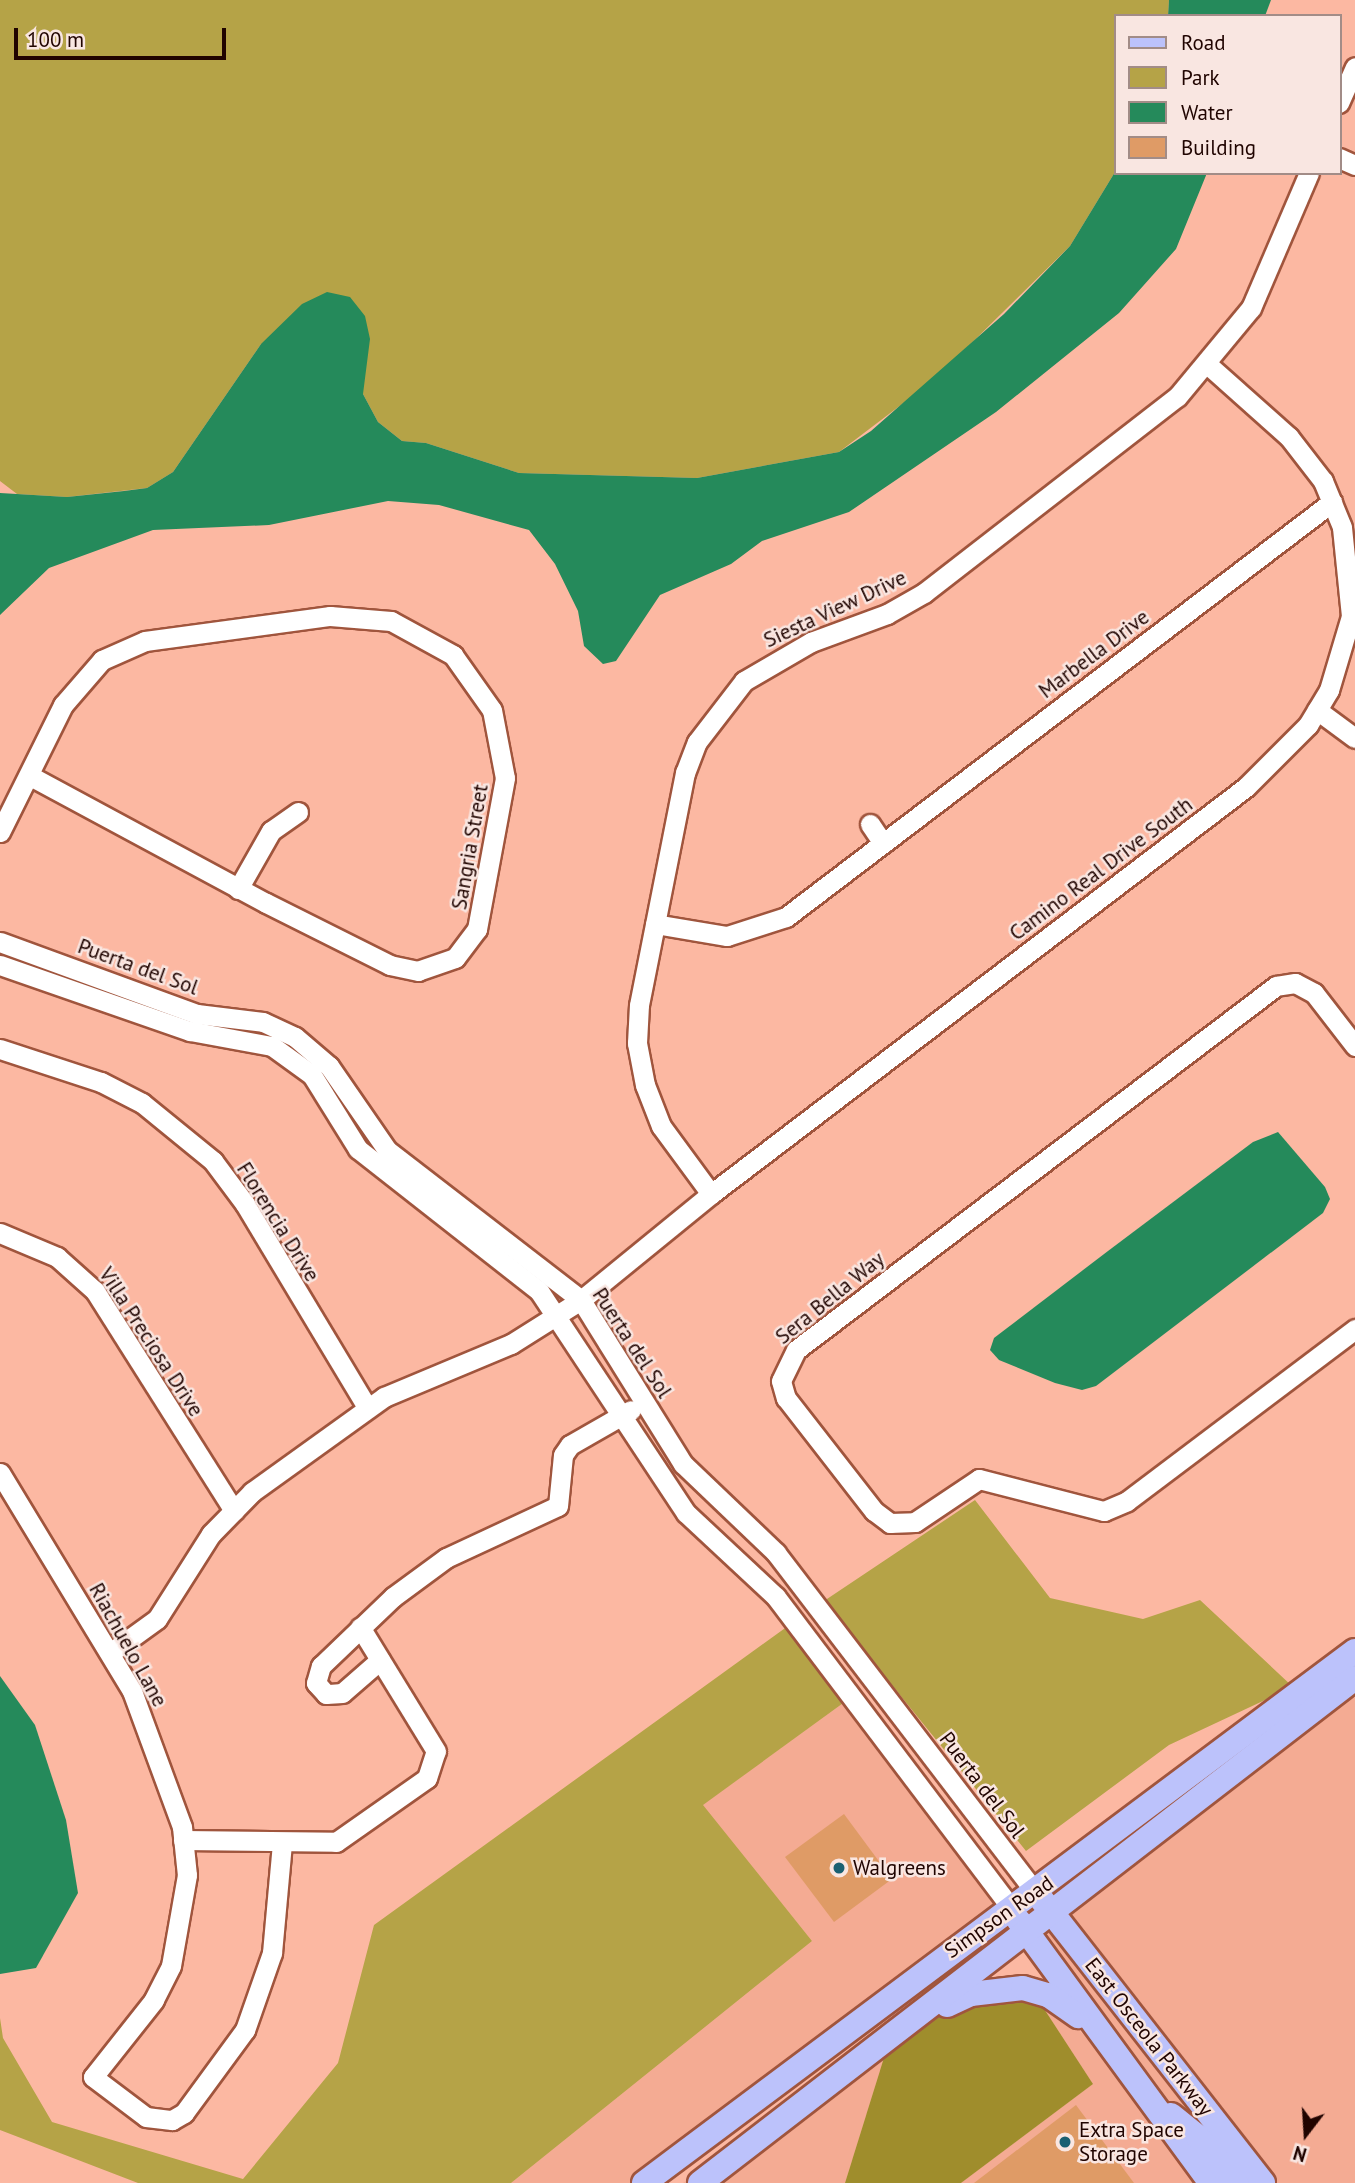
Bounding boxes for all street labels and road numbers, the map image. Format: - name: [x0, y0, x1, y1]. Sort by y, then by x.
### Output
- street label: Siesta View Drive: [759, 565, 911, 653]
- street label: Marbella Drive: [1034, 604, 1154, 704]
- street label: Sangria Street: [447, 782, 493, 912]
- street label: Camino Real Drive South: [1005, 792, 1197, 946]
- street label: Puerta del Sol: [74, 934, 202, 1000]
- street label: Florencia Drive: [231, 1158, 325, 1286]
- street label: Sera Bella Way: [770, 1246, 890, 1350]
- street label: Villa Preciosa Drive: [93, 1263, 209, 1421]
- street label: Puerta del Sol: [587, 1283, 677, 1403]
- street label: Riachuelo Lane: [84, 1579, 172, 1711]
- street label: Puerta del Sol: [934, 1727, 1030, 1843]
- street label: Simpson Road: [940, 1870, 1058, 1964]
- street label: East Osceola Parkway: [1079, 1953, 1219, 2121]

